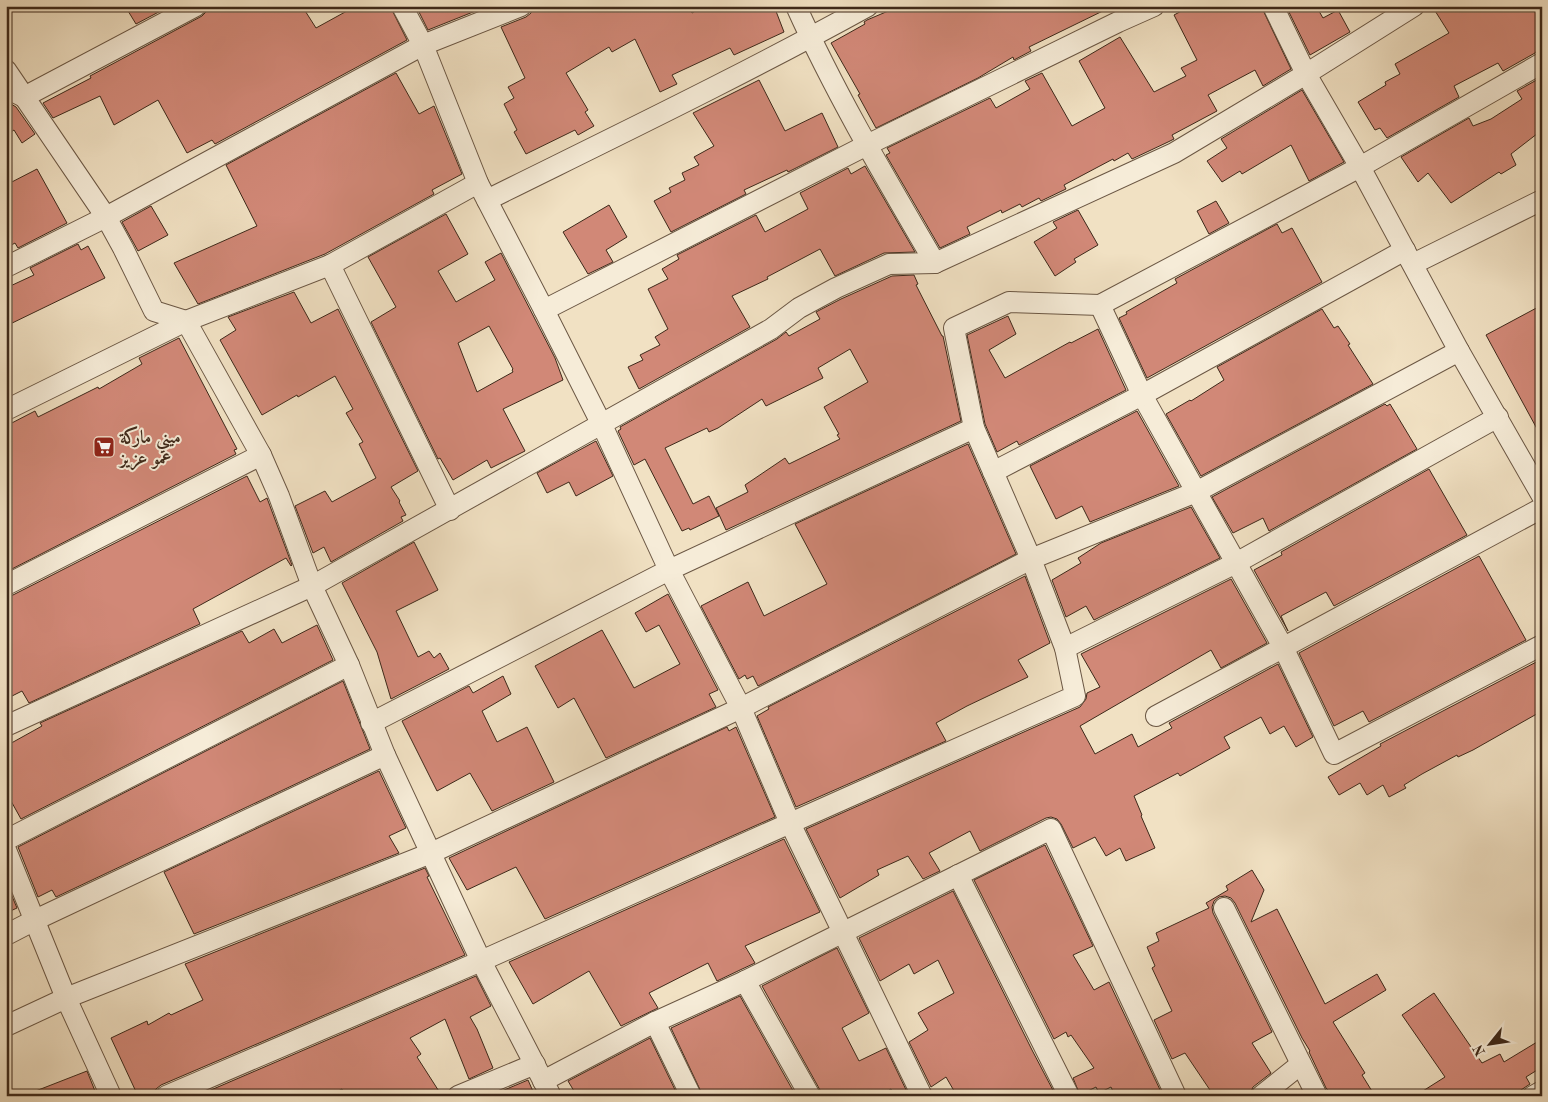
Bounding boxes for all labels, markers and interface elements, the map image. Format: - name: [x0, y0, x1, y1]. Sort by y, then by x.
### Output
- place label: ميني ماركة عمو عزيز: [118, 426, 181, 471]
- supermarket icon: ميني ماركة عمو عزيز: [92, 435, 116, 459]
- north arrow: [1466, 1020, 1516, 1070]
- text: N: [1471, 1042, 1488, 1058]

